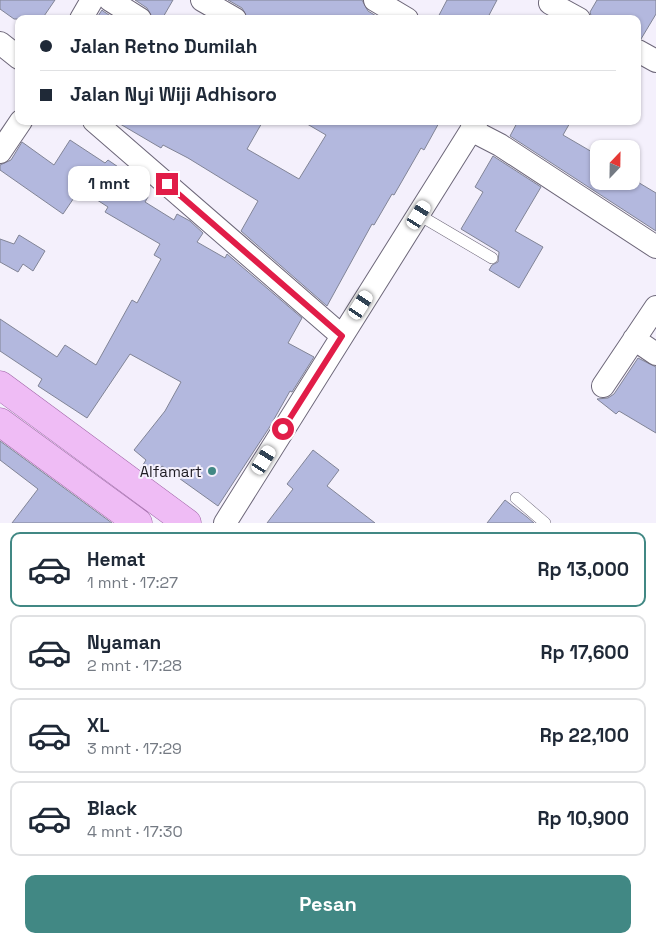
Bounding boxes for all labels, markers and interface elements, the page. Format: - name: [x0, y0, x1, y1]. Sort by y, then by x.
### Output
- text: Jalan Retno Dumilah: [70, 34, 257, 59]
- text: Jalan Nyi Wiji Adhisoro: [70, 82, 277, 107]
- north arrow: [590, 140, 640, 190]
- map controls: [590, 140, 640, 190]
- callout: 1 mnt: [67, 166, 150, 202]
- text: 1 mnt: [88, 173, 130, 194]
- route end: [156, 173, 178, 195]
- car: [404, 198, 433, 232]
- car: [346, 288, 375, 322]
- route start: [272, 418, 294, 440]
- car: [249, 443, 278, 477]
- place label: Alfamart: [140, 462, 202, 481]
- marker: Alfamart: [206, 465, 218, 477]
- icon: car: [27, 547, 72, 592]
- text: Hemat: [87, 547, 146, 572]
- text: Rp 13,000: [538, 557, 629, 582]
- text: 1 mnt · 17:27: [87, 572, 178, 593]
- icon: car: [27, 630, 72, 675]
- text: Nyaman: [87, 630, 161, 655]
- text: Rp 17,600: [540, 640, 629, 665]
- text: 2 mnt · 17:28: [87, 655, 182, 676]
- icon: car: [27, 713, 72, 758]
- text: XL: [87, 713, 110, 738]
- text: Rp 22,100: [540, 723, 629, 748]
- text: 3 mnt · 17:29: [87, 738, 182, 759]
- icon: car: [27, 796, 72, 841]
- text: Black: [87, 796, 137, 821]
- text: Rp 10,900: [537, 806, 629, 831]
- text: 4 mnt · 17:30: [87, 821, 183, 842]
- button: Pesan: [25, 875, 631, 933]

